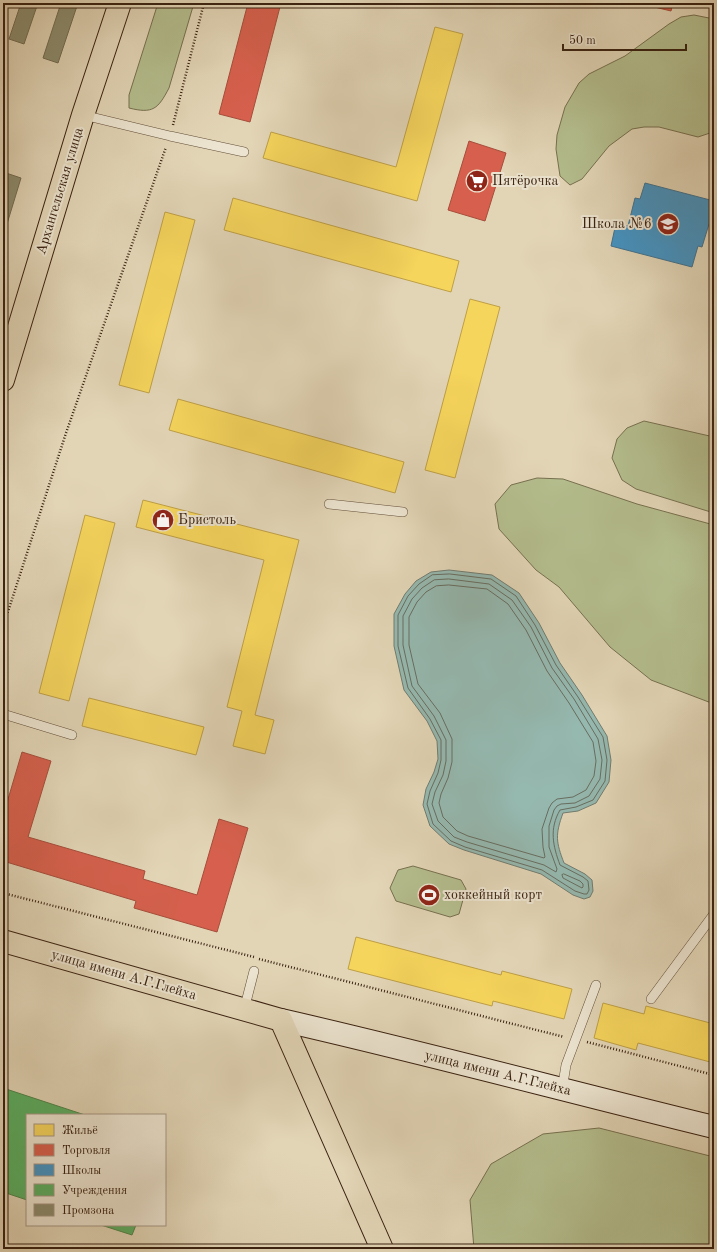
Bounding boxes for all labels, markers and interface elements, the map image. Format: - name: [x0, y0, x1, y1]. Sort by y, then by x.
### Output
- scale bar: [563, 26, 686, 52]
- text: 50 m: [569, 34, 596, 47]
- street label: Архангельская улица: [34, 126, 86, 256]
- supermarket icon: Пятёрочка: [464, 168, 490, 194]
- place label: Пятёрочка: [492, 174, 559, 188]
- school or university icon: Школа №6: [655, 211, 681, 237]
- place label: Школа №6: [582, 217, 652, 231]
- shop icon: Бристоль: [150, 507, 176, 533]
- place label: Бристоль: [178, 513, 236, 527]
- sports icon: хоккейный корт: [416, 882, 442, 908]
- place label: хоккейный корт: [444, 888, 543, 902]
- street label: улица имени А.Г.Глейха: [50, 948, 198, 1003]
- street label: улица имени А.Г.Глейха: [423, 1048, 573, 1098]
- legend: [26, 1114, 166, 1226]
- text: Жильё: [62, 1125, 98, 1137]
- text: Торговля: [62, 1145, 111, 1157]
- text: Школы: [62, 1165, 101, 1177]
- text: Учреждения: [62, 1185, 127, 1197]
- text: Промзона: [62, 1205, 114, 1217]

